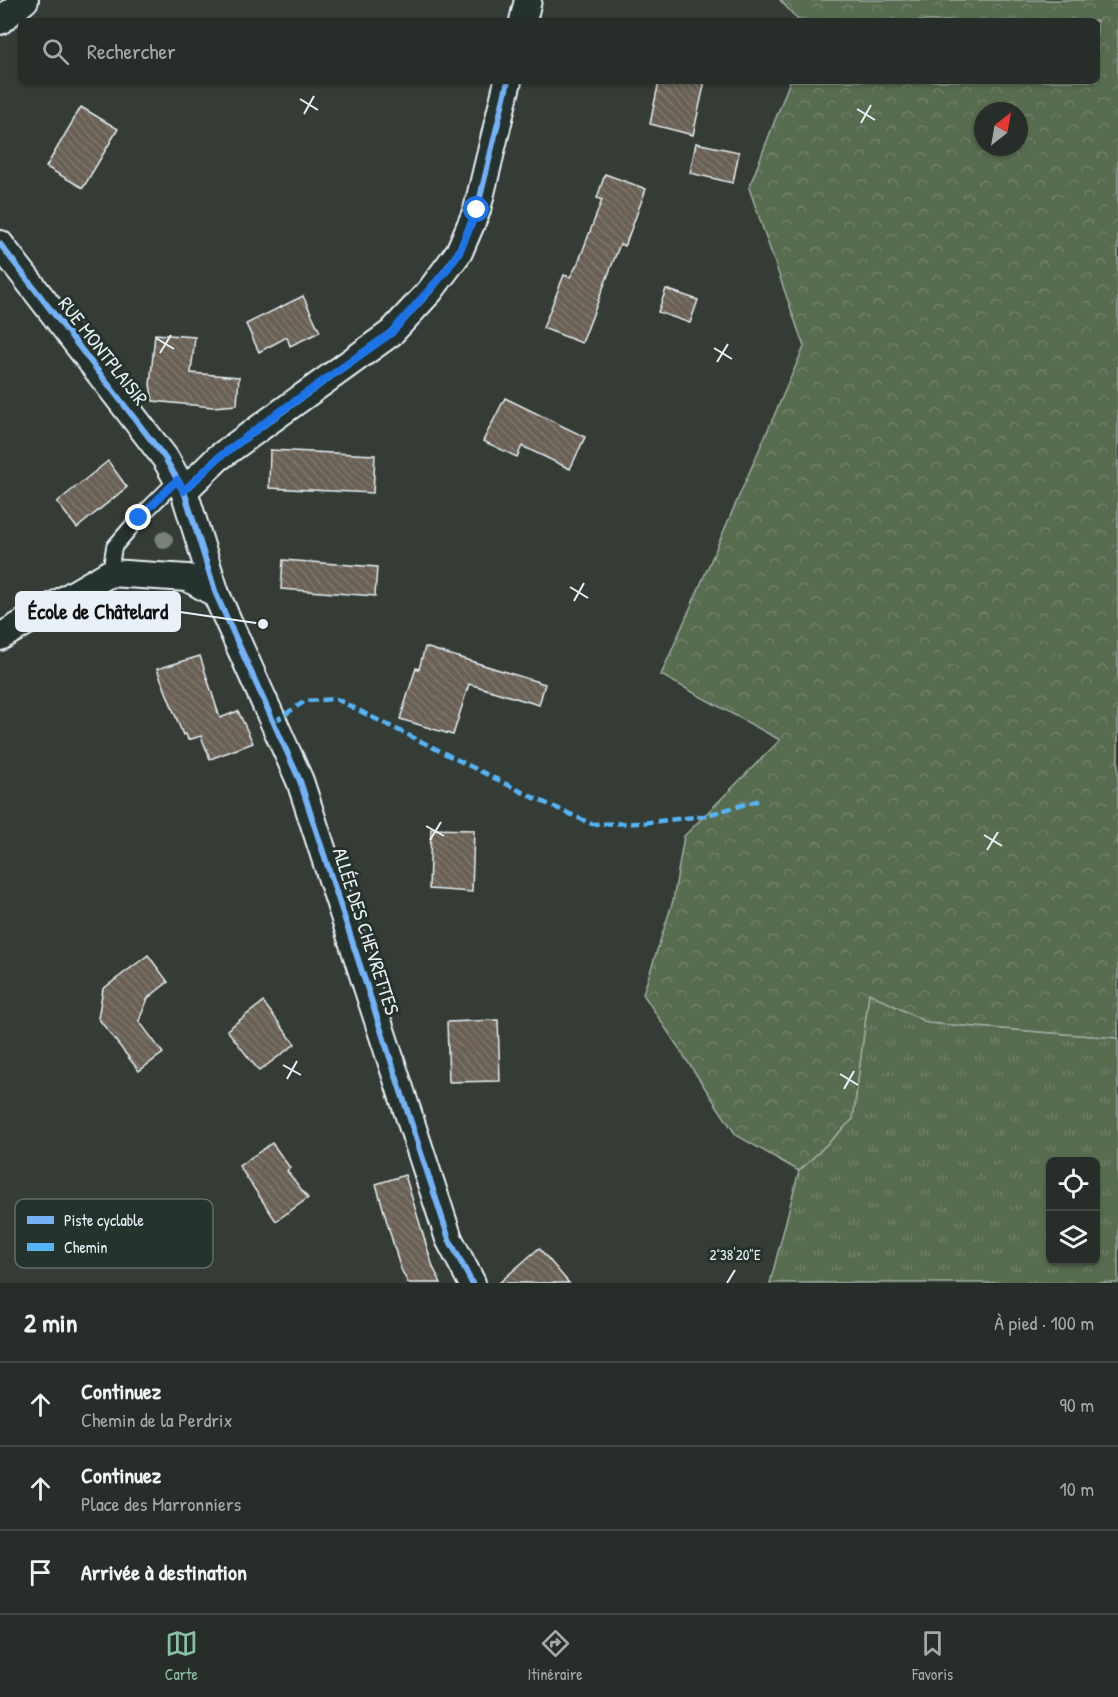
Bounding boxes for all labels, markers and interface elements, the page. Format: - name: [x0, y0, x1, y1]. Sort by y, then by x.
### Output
- search box: [18, 18, 1100, 84]
- icon: search: [39, 35, 72, 68]
- text: Rechercher: [87, 36, 176, 66]
- north arrow: [974, 102, 1028, 156]
- route start: [463, 196, 489, 222]
- street label: RUE MONTPLAISIR: [52, 291, 154, 411]
- route end: [125, 504, 151, 530]
- callout: École de Châtelard: [16, 592, 180, 631]
- text: École de Châtelard: [28, 597, 169, 626]
- street label: ALLÉE DES CHEVRETTES: [327, 844, 406, 1018]
- map controls: [1046, 1157, 1100, 1265]
- button: locate: [1046, 1157, 1100, 1211]
- legend: [15, 1199, 213, 1268]
- text: Piste cyclable: [64, 1209, 145, 1231]
- button: layers: [1046, 1211, 1100, 1265]
- text: Chemin: [64, 1236, 108, 1258]
- text: 2°38'20"E: [709, 1244, 761, 1265]
- text: 2 min: [24, 1305, 77, 1340]
- text: À pied · 100 m: [994, 1309, 1094, 1336]
- text: Continuez: [81, 1376, 161, 1406]
- icon: ahead: [24, 1388, 57, 1421]
- text: 90 m: [1060, 1391, 1094, 1418]
- text: Chemin de la Perdrix: [81, 1406, 232, 1433]
- text: Continuez: [81, 1460, 161, 1490]
- icon: ahead: [24, 1472, 57, 1505]
- text: 10 m: [1060, 1475, 1094, 1502]
- text: Place des Marronniers: [81, 1490, 241, 1517]
- icon: arrive: [24, 1556, 57, 1589]
- text: Arrivée à destination: [81, 1557, 247, 1587]
- tab: Carte: [165, 1627, 198, 1685]
- tab: Itinéraire: [528, 1627, 583, 1685]
- tab: Favoris: [912, 1627, 953, 1685]

